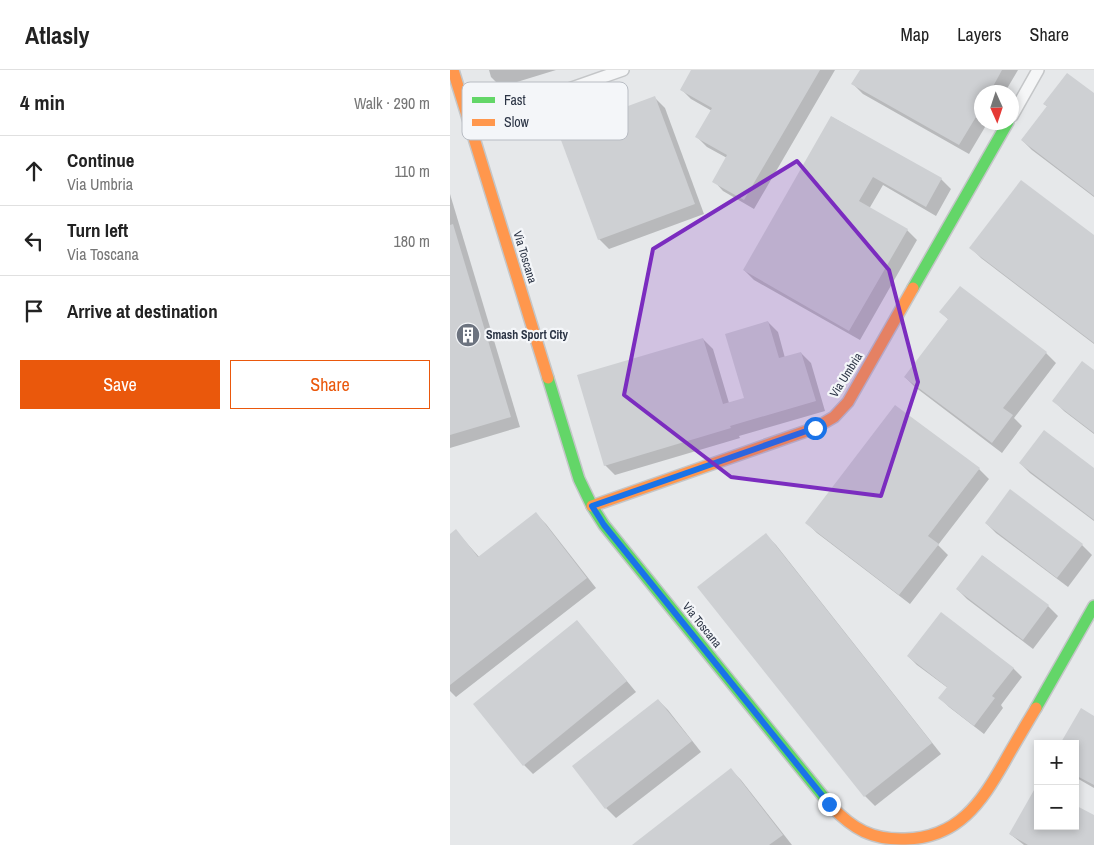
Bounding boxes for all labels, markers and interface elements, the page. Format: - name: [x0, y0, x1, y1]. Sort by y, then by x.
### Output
- text: Atlasly: [25, 19, 90, 51]
- text: Map: [901, 22, 929, 47]
- text: Layers: [957, 22, 1002, 47]
- text: Share: [1030, 22, 1069, 47]
- legend: [462, 82, 628, 140]
- north arrow: [974, 85, 1019, 130]
- text: 4 min: [20, 88, 65, 117]
- text: Fast: [504, 91, 526, 109]
- text: Walk · 290 m: [354, 92, 430, 114]
- text: Slow: [504, 113, 530, 131]
- text: Continue: [67, 147, 135, 173]
- icon: ahead: [20, 157, 48, 185]
- text: 110 m: [394, 160, 430, 182]
- text: Via Umbria: [67, 173, 133, 195]
- text: Turn left: [67, 217, 128, 243]
- icon: left: [20, 227, 48, 255]
- street label: Via Toscana: [509, 229, 541, 286]
- text: 180 m: [394, 230, 430, 252]
- text: Via Toscana: [67, 243, 139, 265]
- icon: arrive: [20, 297, 48, 325]
- text: Arrive at destination: [67, 298, 218, 324]
- building icon: Smash Sport City: [455, 322, 481, 348]
- place label: Smash Sport City: [486, 327, 569, 343]
- street label: Via Umbria: [826, 349, 866, 400]
- button: Save: [20, 360, 220, 409]
- button: Share: [230, 360, 430, 409]
- route start: [804, 417, 827, 440]
- street label: Via Toscana: [679, 599, 725, 651]
- map controls: [1034, 740, 1079, 830]
- button: +: [1034, 740, 1079, 785]
- button: −: [1034, 785, 1079, 830]
- route end: [818, 793, 841, 816]

